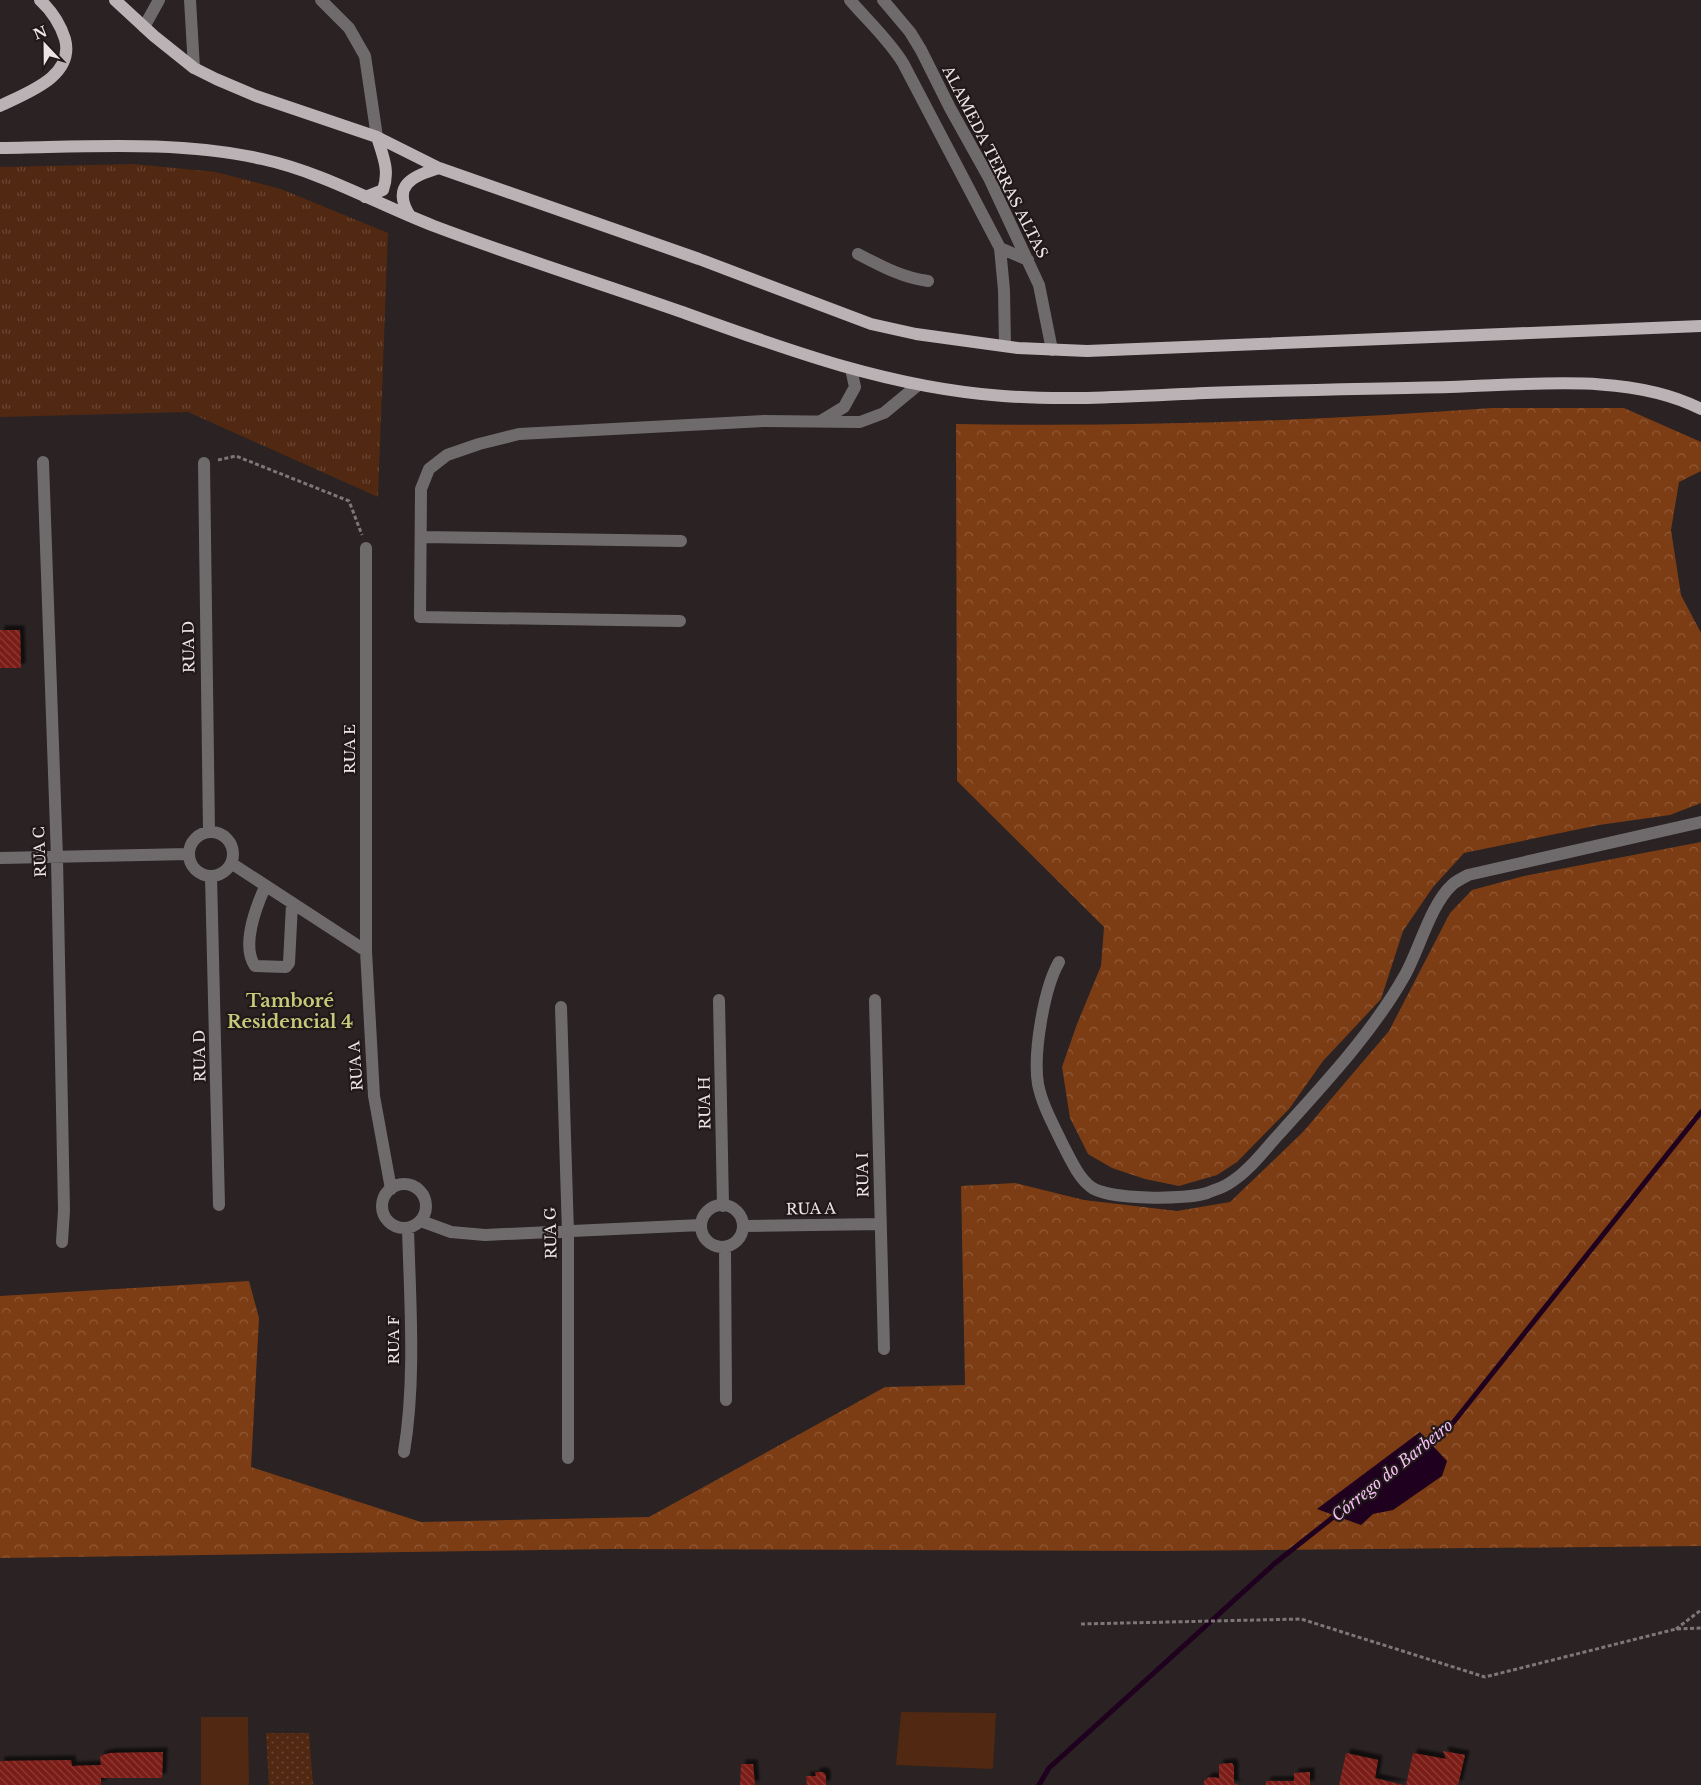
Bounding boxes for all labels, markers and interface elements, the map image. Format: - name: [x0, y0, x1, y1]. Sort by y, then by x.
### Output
- north arrow: [20, 20, 70, 70]
- text: N: [31, 22, 50, 44]
- street label: ALAMEDA TERRAS ALTAS: [938, 61, 1052, 261]
- street label: RUA D: [179, 621, 198, 673]
- street label: RUA E: [340, 724, 359, 774]
- street label: RUA C: [29, 826, 50, 878]
- district label: Tamboré Residencial 4: [227, 990, 353, 1033]
- street label: RUA D: [190, 1030, 209, 1082]
- street label: RUA A: [344, 1040, 367, 1092]
- street label: RUA H: [695, 1076, 714, 1130]
- street label: RUA I: [853, 1152, 872, 1198]
- street label: RUA A: [786, 1199, 837, 1218]
- street label: RUA G: [541, 1207, 560, 1259]
- street label: RUA F: [384, 1315, 403, 1365]
- water label: Córrego do Barbeiro: [1327, 1415, 1457, 1525]

